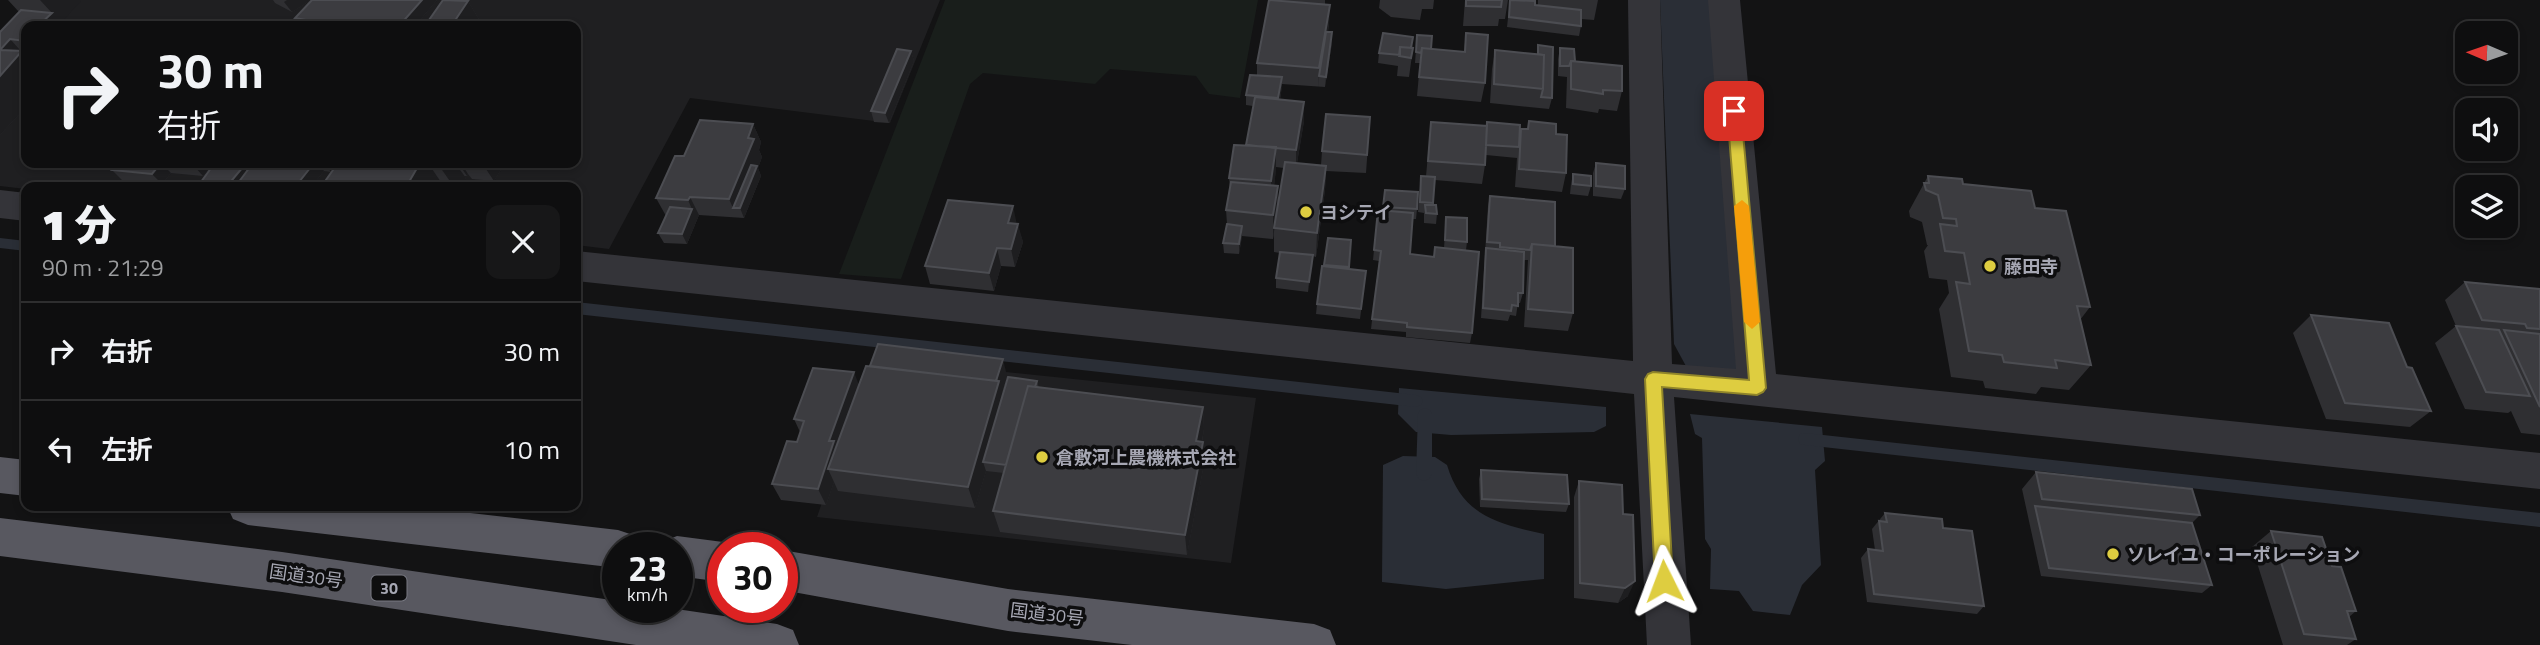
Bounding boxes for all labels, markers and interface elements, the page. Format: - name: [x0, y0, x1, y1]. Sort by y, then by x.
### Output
- north arrow: [2455, 21, 2518, 84]
- map controls: [2455, 21, 2518, 238]
- text: 30 m: [157, 32, 264, 107]
- icon: right: [42, 49, 133, 140]
- pin: [1704, 81, 1764, 141]
- icon: arrive: [1715, 92, 1753, 130]
- button: sound: [2455, 98, 2518, 161]
- text: 右折: [157, 101, 221, 149]
- button: layers: [2455, 175, 2518, 238]
- text: 1 分: [42, 192, 116, 256]
- place label: ヨシテイ: [1320, 199, 1392, 226]
- marker: ヨシテイ: [1298, 204, 1314, 220]
- button: close: [486, 205, 560, 279]
- text: 90 m · 21:29: [42, 250, 164, 285]
- place label: 藤田寺: [2004, 253, 2058, 280]
- marker: 藤田寺: [1982, 258, 1998, 274]
- icon: right: [42, 332, 80, 370]
- text: 右折: [101, 332, 153, 371]
- text: 30 m: [503, 332, 560, 371]
- icon: left: [42, 430, 80, 468]
- text: 左折: [101, 430, 153, 469]
- text: 10 m: [503, 430, 560, 469]
- place label: 倉敷河上農機株式会社: [1056, 444, 1236, 471]
- marker: 倉敷河上農機株式会社: [1034, 449, 1050, 465]
- speed limit sign: 30: [707, 532, 798, 623]
- text: 23: [628, 541, 667, 595]
- place label: ソレイユ・コーポレーション: [2127, 541, 2360, 568]
- position arrow: [1627, 544, 1701, 618]
- marker: ソレイユ・コーポレーション: [2105, 546, 2121, 562]
- street label: 国道30号: [267, 557, 345, 595]
- road number: 30: [372, 576, 406, 600]
- text: km/h: [627, 581, 668, 608]
- street label: 国道30号: [1009, 596, 1085, 632]

